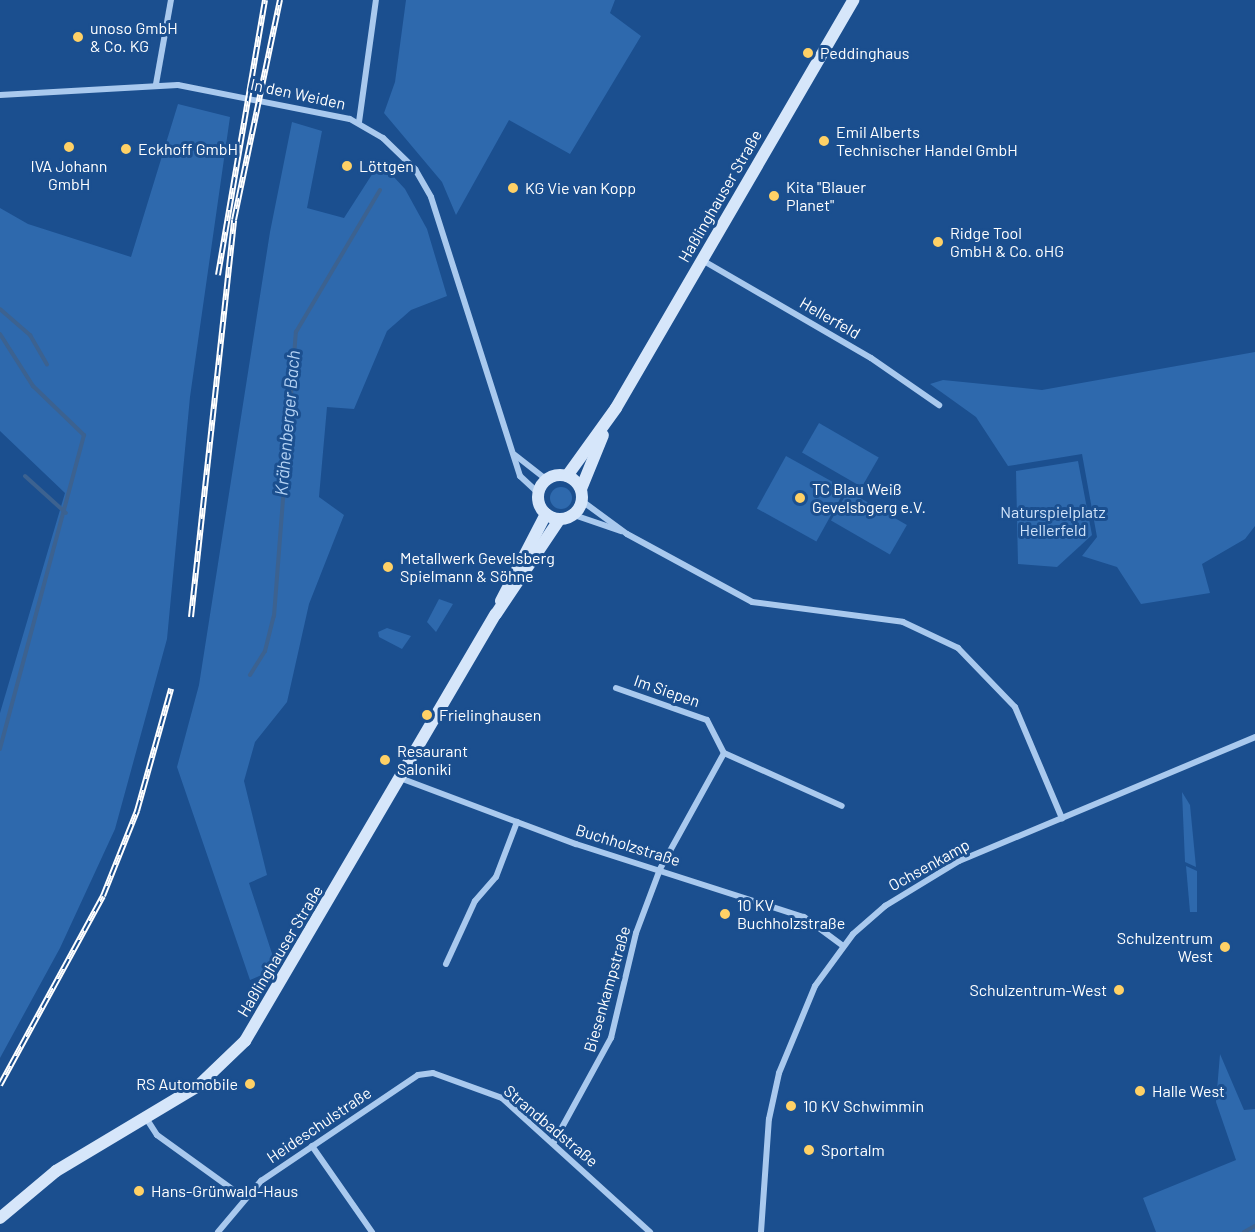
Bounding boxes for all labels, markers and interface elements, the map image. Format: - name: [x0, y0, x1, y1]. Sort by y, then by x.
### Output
- place label: unoso GmbH & Co. KG: [90, 18, 178, 56]
- marker: unoso GmbH & Co. KG: [71, 30, 85, 44]
- place label: Peddinghaus: [820, 43, 910, 63]
- marker: Peddinghaus: [801, 46, 815, 60]
- street label: In den Weiden: [249, 75, 347, 113]
- place label: Emil Alberts Technischer Handel GmbH: [836, 122, 1018, 160]
- street label: Haßlinghauser Straße: [674, 126, 766, 266]
- marker: Emil Alberts Technischer Handel GmbH: [817, 134, 831, 148]
- place label: Eckhoff GmbH: [138, 139, 238, 159]
- marker: IVA Johann GmbH: [62, 140, 76, 154]
- marker: Eckhoff GmbH: [119, 142, 133, 156]
- place label: IVA Johann GmbH: [31, 156, 107, 194]
- place label: Löttgen: [359, 156, 414, 176]
- marker: Löttgen: [340, 159, 354, 173]
- place label: Kita "Blauer Planet": [786, 177, 866, 215]
- place label: KG Vie van Kopp: [525, 178, 636, 198]
- marker: KG Vie van Kopp: [506, 181, 520, 195]
- marker: Kita "Blauer Planet": [767, 189, 781, 203]
- place label: Ridge Tool GmbH & Co. oHG: [950, 223, 1064, 261]
- marker: Ridge Tool GmbH & Co. oHG: [931, 235, 945, 249]
- street label: Hellerfeld: [796, 293, 864, 343]
- water label: Krähenberger Bach: [270, 349, 304, 497]
- place label: TC Blau Weiß Gevelsbgerg e.V.: [812, 479, 926, 517]
- marker: TC Blau Weiß Gevelsbgerg e.V.: [793, 491, 807, 505]
- park label: Naturspielplatz Hellerfeld: [1000, 502, 1106, 540]
- place label: Metallwerk Gevelsberg Spielmann & Söhne: [400, 548, 555, 586]
- marker: Metallwerk Gevelsberg Spielmann & Söhne: [381, 560, 395, 574]
- street label: Im Siepen: [632, 671, 702, 711]
- place label: Frielinghausen: [439, 705, 541, 725]
- marker: Frielinghausen: [420, 708, 434, 722]
- place label: Resaurant Saloniki: [397, 741, 468, 779]
- marker: Resaurant Saloniki: [378, 753, 392, 767]
- street label: Buchholzstraße: [573, 820, 683, 870]
- street label: Ochsenkamp: [885, 835, 973, 895]
- street label: Haßlinghauser Straße: [233, 882, 327, 1020]
- place label: 10 KV Buchholzstraße: [737, 895, 845, 933]
- marker: 10 KV Buchholzstraße: [718, 907, 732, 921]
- street label: Biesenkampstraße: [580, 924, 634, 1054]
- place label: Schulzentrum West: [1117, 928, 1213, 966]
- marker: Schulzentrum West: [1218, 940, 1232, 954]
- place label: Schulzentrum-West: [969, 980, 1107, 1000]
- marker: Schulzentrum-West: [1112, 983, 1126, 997]
- place label: RS Automobile: [136, 1074, 238, 1094]
- marker: RS Automobile: [243, 1077, 257, 1091]
- street label: Strandbadstraße: [500, 1081, 602, 1171]
- place label: Halle West: [1152, 1081, 1225, 1101]
- street label: Heideschulstraße: [263, 1083, 375, 1167]
- marker: Halle West: [1133, 1084, 1147, 1098]
- place label: 10 KV Schwimmin: [803, 1096, 924, 1116]
- marker: 10 KV Schwimmin: [784, 1099, 798, 1113]
- place label: Sportalm: [821, 1140, 885, 1160]
- marker: Sportalm: [802, 1143, 816, 1157]
- place label: Hans-Grünwald-Haus: [151, 1181, 298, 1201]
- marker: Hans-Grünwald-Haus: [132, 1184, 146, 1198]

